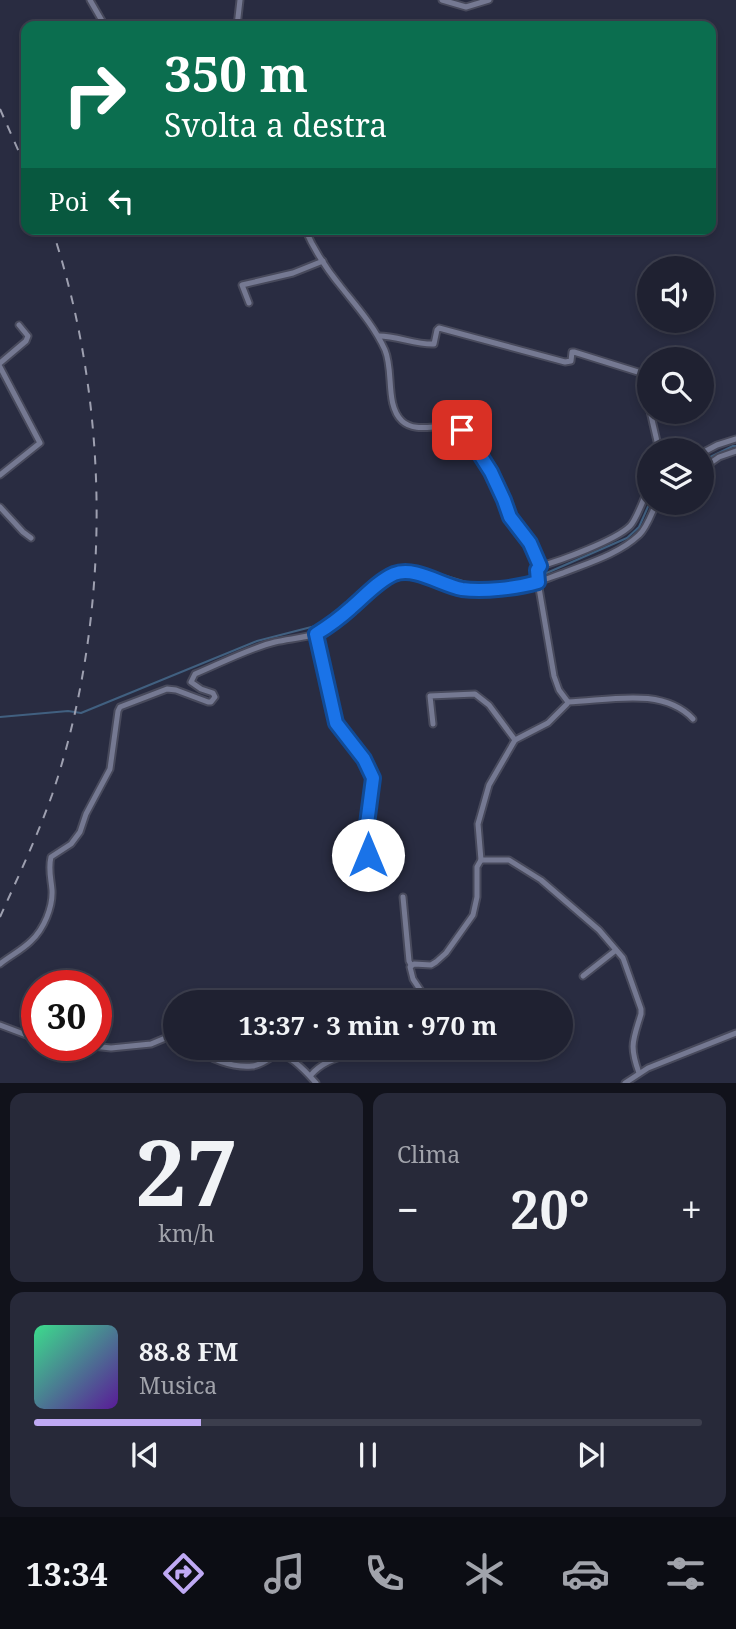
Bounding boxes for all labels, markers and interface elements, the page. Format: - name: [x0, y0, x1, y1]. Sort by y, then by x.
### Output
- text: 350 m: [164, 40, 308, 106]
- icon: right: [49, 49, 140, 140]
- text: Svolta a destra: [164, 103, 387, 146]
- icon: left: [102, 182, 140, 220]
- text: Poi: [49, 183, 88, 219]
- map controls: [637, 256, 714, 515]
- button: sound: [637, 256, 714, 333]
- button: search: [637, 347, 714, 424]
- pin: [432, 400, 492, 460]
- icon: arrive: [443, 411, 481, 449]
- button: layers: [637, 438, 714, 515]
- position arrow: [331, 818, 405, 892]
- speed limit sign: 30: [21, 970, 112, 1061]
- text: 13:37 · 3 min · 970 m: [238, 1007, 498, 1043]
- text: 27: [135, 1109, 238, 1233]
- text: Clima: [397, 1138, 460, 1170]
- text: 20°: [510, 1173, 590, 1244]
- text: −: [397, 1183, 419, 1235]
- text: +: [681, 1183, 702, 1235]
- text: km/h: [158, 1217, 215, 1249]
- text: 88.8 FM: [139, 1333, 238, 1369]
- text: Musica: [139, 1369, 217, 1401]
- icon: previous: [126, 1436, 164, 1474]
- icon: pause: [349, 1436, 387, 1474]
- icon: next: [572, 1436, 610, 1474]
- icon: directions: [159, 1549, 208, 1598]
- icon: music: [260, 1549, 309, 1598]
- icon: phone: [360, 1549, 409, 1598]
- icon: climate: [460, 1549, 509, 1598]
- icon: car: [561, 1549, 610, 1598]
- icon: filters: [661, 1549, 710, 1598]
- text: 13:34: [26, 1552, 108, 1595]

